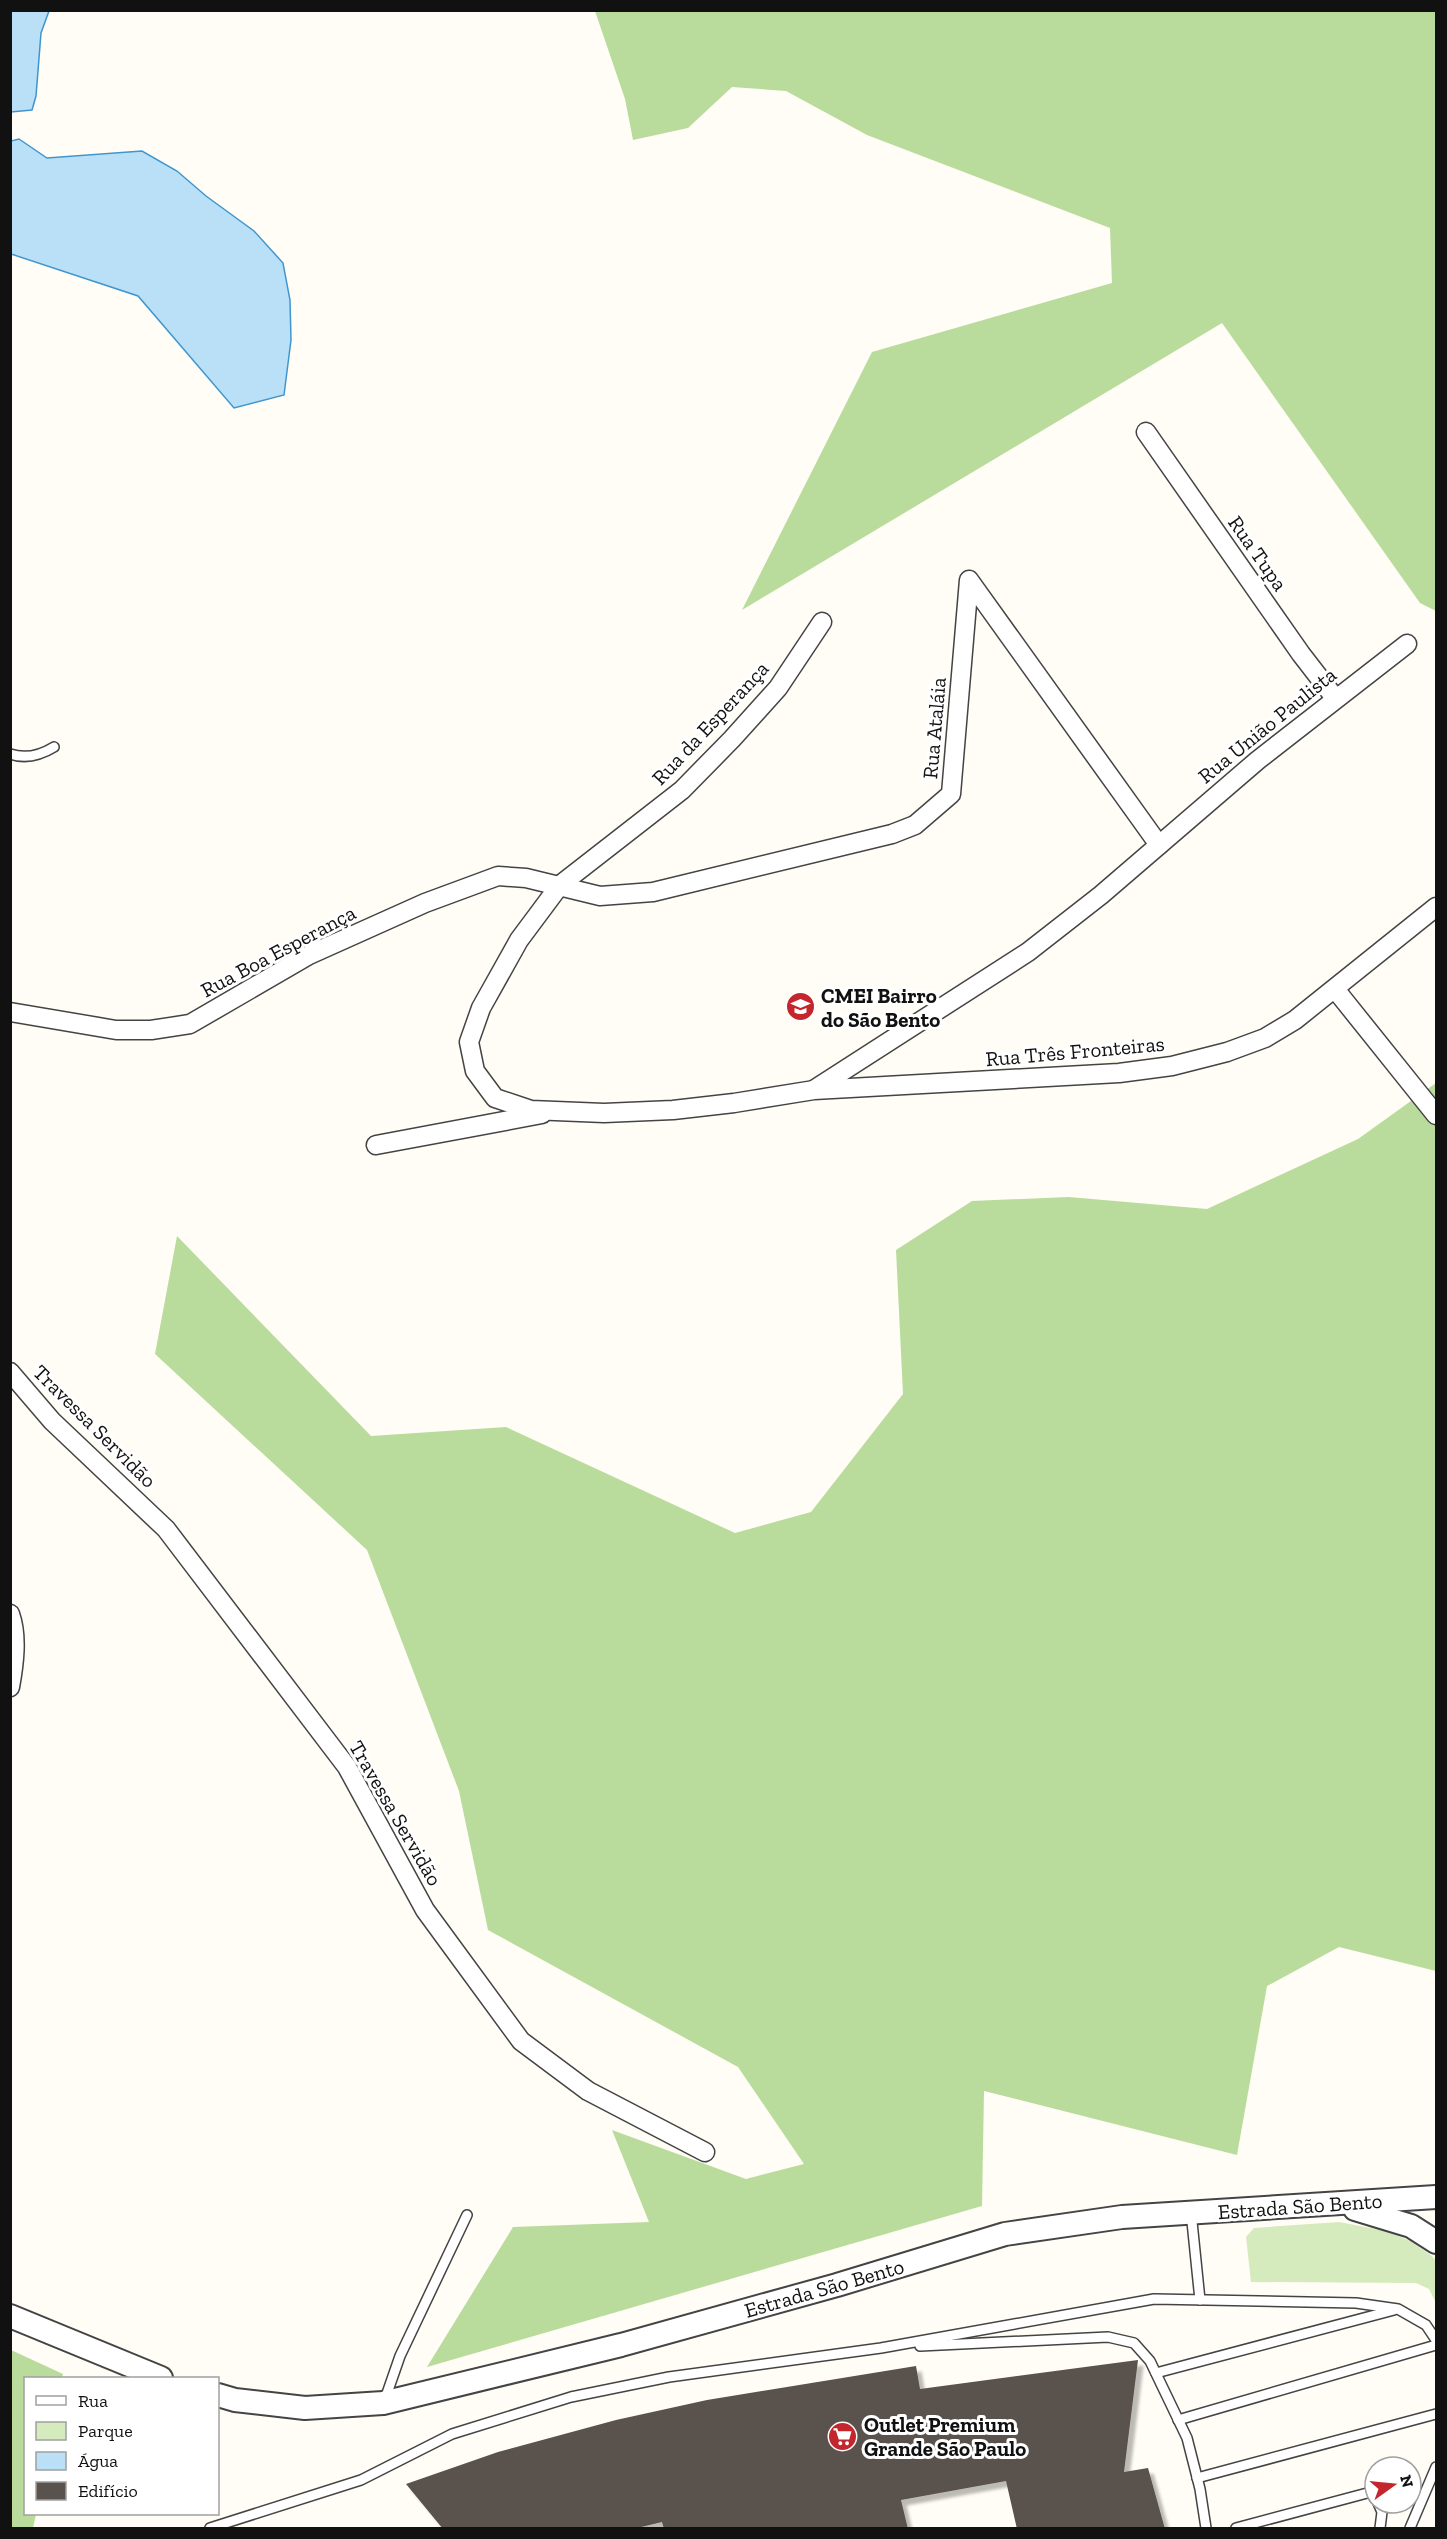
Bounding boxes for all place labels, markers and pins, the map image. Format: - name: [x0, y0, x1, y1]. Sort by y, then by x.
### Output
- place label: CMEI Bairro do São Bento: [821, 983, 940, 1032]
- school or university icon: CMEI Bairro do São Bento: [784, 991, 816, 1023]
- place label: Outlet Premium Grande São Paulo: [864, 2412, 1026, 2461]
- supermarket icon: Outlet Premium Grande São Paulo: [827, 2420, 859, 2452]

